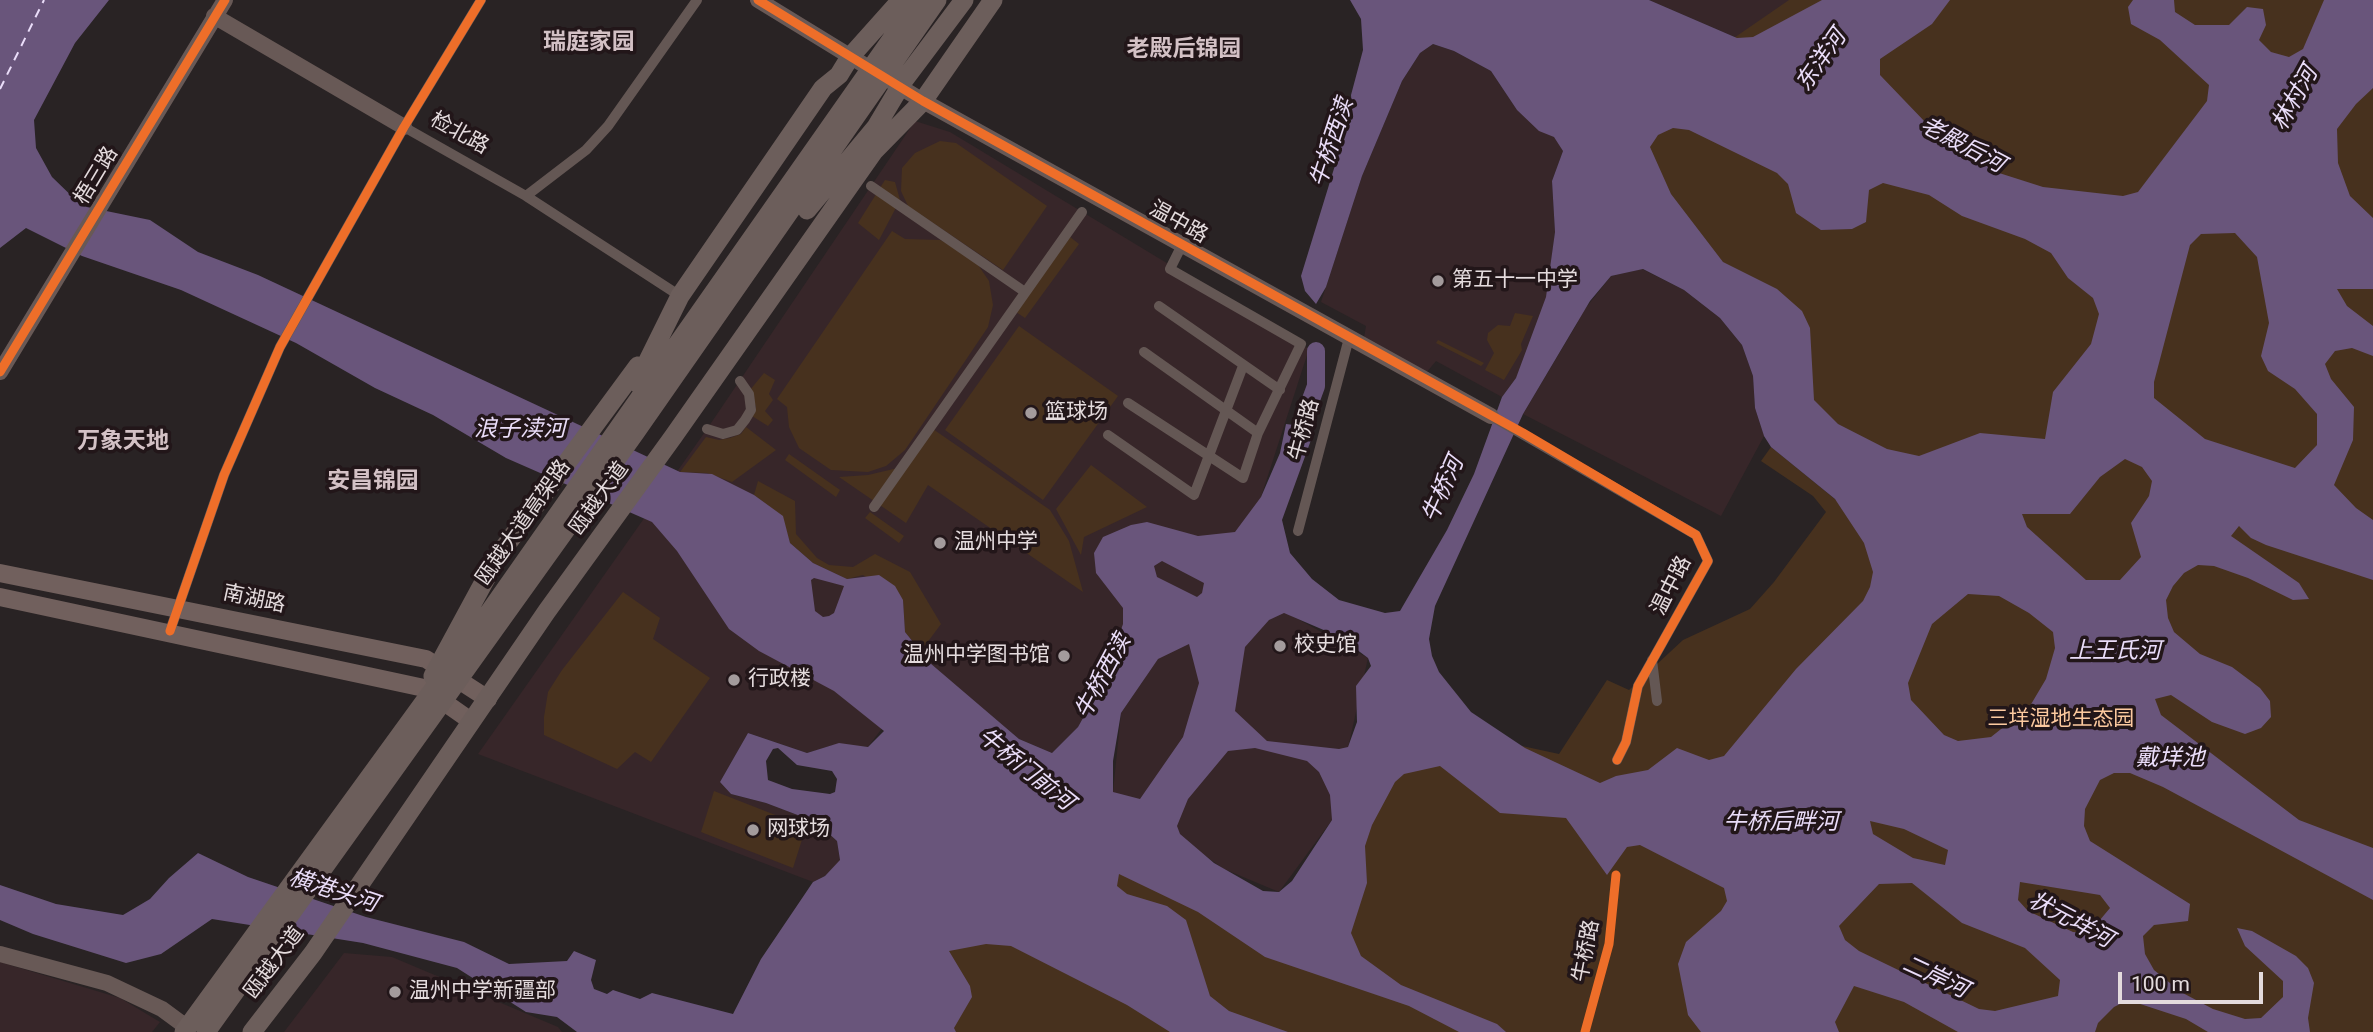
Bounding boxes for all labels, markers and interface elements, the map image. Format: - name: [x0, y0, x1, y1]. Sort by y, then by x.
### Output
- water label: 东洋河: [1791, 25, 1853, 97]
- district label: 瑞庭家园: [543, 29, 635, 57]
- district label: 老殿后锦园: [1127, 36, 1241, 64]
- water label: 林村河: [2267, 62, 2325, 136]
- water label: 牛桥西渎: [1306, 95, 1360, 191]
- street label: 检北路: [425, 108, 493, 160]
- water label: 老殿后河: [1915, 112, 2009, 180]
- street label: 梧三路: [70, 143, 124, 209]
- street label: 温中路: [1144, 197, 1212, 249]
- place label: 第五十一中学: [1452, 268, 1578, 294]
- marker: 第五十一中学: [1430, 273, 1446, 289]
- street label: 牛桥路: [1285, 396, 1325, 464]
- place label: 篮球场: [1045, 400, 1108, 426]
- marker: 篮球场: [1023, 405, 1039, 421]
- water label: 浪子渎河: [474, 416, 566, 444]
- district label: 万象天地: [77, 428, 169, 456]
- water label: 牛桥河: [1417, 453, 1471, 527]
- street label: 瓯越大道高架路: [472, 456, 576, 590]
- street label: 瓯越大道: [565, 458, 635, 540]
- district label: 安昌锦园: [327, 468, 419, 496]
- place label: 温州中学: [954, 530, 1038, 556]
- marker: 温州中学: [932, 535, 948, 551]
- street label: 温中路: [1646, 552, 1698, 620]
- street label: 南湖路: [221, 581, 287, 619]
- water label: 牛桥西渎: [1070, 630, 1138, 724]
- place label: 校史馆: [1294, 633, 1357, 659]
- marker: 校史馆: [1272, 638, 1288, 654]
- water label: 上王氏河: [2069, 638, 2161, 666]
- place label: 温州中学图书馆: [903, 643, 1050, 669]
- marker: 温州中学图书馆: [1056, 648, 1072, 664]
- place label: 行政楼: [748, 667, 811, 693]
- marker: 行政楼: [726, 672, 742, 688]
- park label: 三垟湿地生态园: [1988, 707, 2134, 733]
- water label: 牛桥门前河: [972, 723, 1078, 817]
- water label: 戴垟池: [2136, 745, 2204, 773]
- water label: 牛桥后畔河: [1724, 809, 1838, 837]
- place label: 网球场: [767, 817, 830, 843]
- marker: 网球场: [745, 822, 761, 838]
- water label: 横港头河: [285, 865, 381, 919]
- water label: 状元垟河: [2023, 887, 2117, 955]
- street label: 牛桥路: [1569, 918, 1605, 984]
- street label: 瓯越大道: [240, 922, 310, 1004]
- water label: 二岸河: [1898, 951, 1972, 1005]
- scale bar: [2121, 958, 2266, 1002]
- text: 100 m: [2131, 972, 2190, 996]
- place label: 温州中学新疆部: [409, 979, 556, 1005]
- marker: 温州中学新疆部: [387, 984, 403, 1000]

